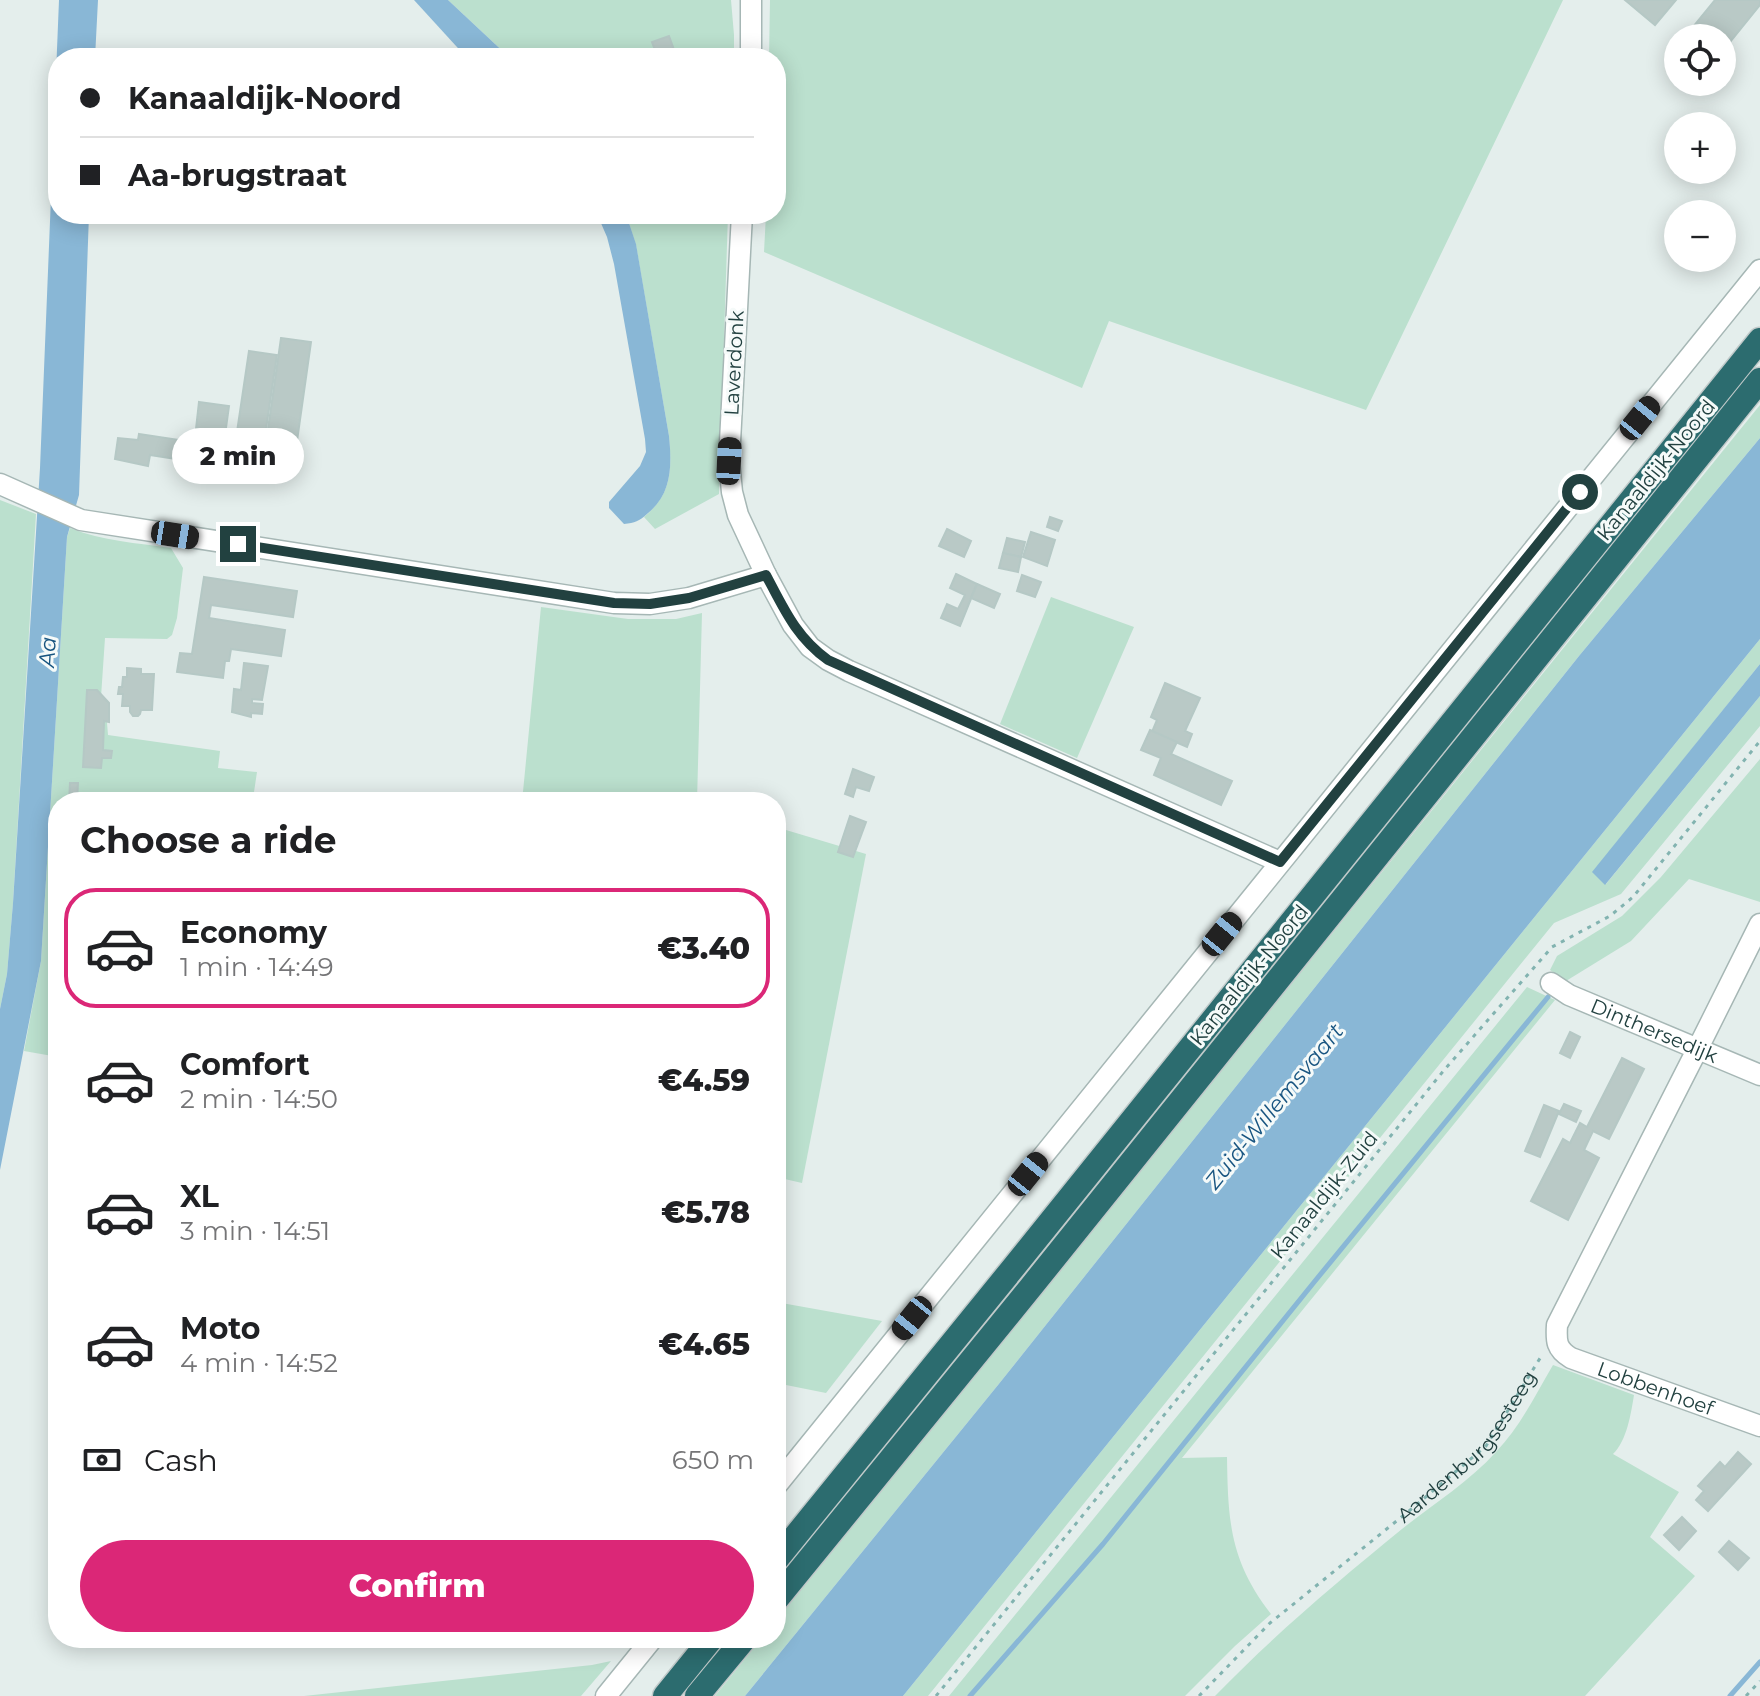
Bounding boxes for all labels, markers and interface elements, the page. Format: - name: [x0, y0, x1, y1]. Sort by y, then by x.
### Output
- map controls: [1664, 24, 1736, 272]
- button: locate: [1664, 24, 1736, 96]
- text: Kanaaldijk-Noord: [128, 80, 402, 117]
- button: +: [1664, 112, 1736, 184]
- text: Aa-brugstraat: [128, 157, 347, 194]
- button: −: [1664, 200, 1736, 272]
- street label: Laverdonk: [719, 310, 749, 416]
- car: [1616, 392, 1664, 444]
- street label: Kanaaldijk-Noord: [1592, 395, 1720, 545]
- callout: 2 min: [172, 428, 304, 484]
- car: [716, 436, 742, 486]
- text: 2 min: [200, 440, 276, 472]
- route start: [1562, 474, 1598, 510]
- car: [149, 519, 201, 551]
- route end: [220, 526, 256, 562]
- water label: Aa: [33, 636, 62, 670]
- text: Choose a ride: [80, 818, 337, 862]
- street label: Kanaaldijk-Noord: [1185, 900, 1313, 1050]
- car: [1198, 908, 1246, 960]
- icon: car: [84, 912, 156, 984]
- text: Economy: [180, 914, 327, 951]
- text: €3.40: [657, 930, 750, 967]
- text: 1 min · 14:49: [180, 951, 334, 983]
- street label: Dinthersedijk: [1587, 993, 1721, 1068]
- water label: Zuid-Willemsvaart: [1199, 1018, 1349, 1195]
- icon: car: [84, 1044, 156, 1116]
- text: Comfort: [180, 1046, 310, 1083]
- text: €4.59: [658, 1062, 750, 1099]
- text: 2 min · 14:50: [180, 1083, 338, 1115]
- street label: Kanaaldijk-Zuid: [1265, 1126, 1383, 1264]
- car: [1004, 1148, 1052, 1200]
- icon: car: [84, 1176, 156, 1248]
- text: XL: [180, 1178, 219, 1215]
- text: €5.78: [661, 1194, 750, 1231]
- text: 3 min · 14:51: [180, 1215, 330, 1247]
- car: [888, 1292, 936, 1344]
- icon: car: [84, 1308, 156, 1380]
- text: Moto: [180, 1310, 261, 1347]
- text: €4.65: [658, 1326, 750, 1363]
- text: 4 min · 14:52: [180, 1347, 338, 1379]
- street label: Lobbenhoef: [1594, 1357, 1718, 1421]
- street label: Aardenburgsesteeg: [1392, 1366, 1541, 1528]
- icon: cash: [80, 1438, 124, 1482]
- text: Cash: [144, 1442, 218, 1479]
- text: 650 m: [672, 1444, 754, 1476]
- button: Confirm: [80, 1540, 754, 1632]

